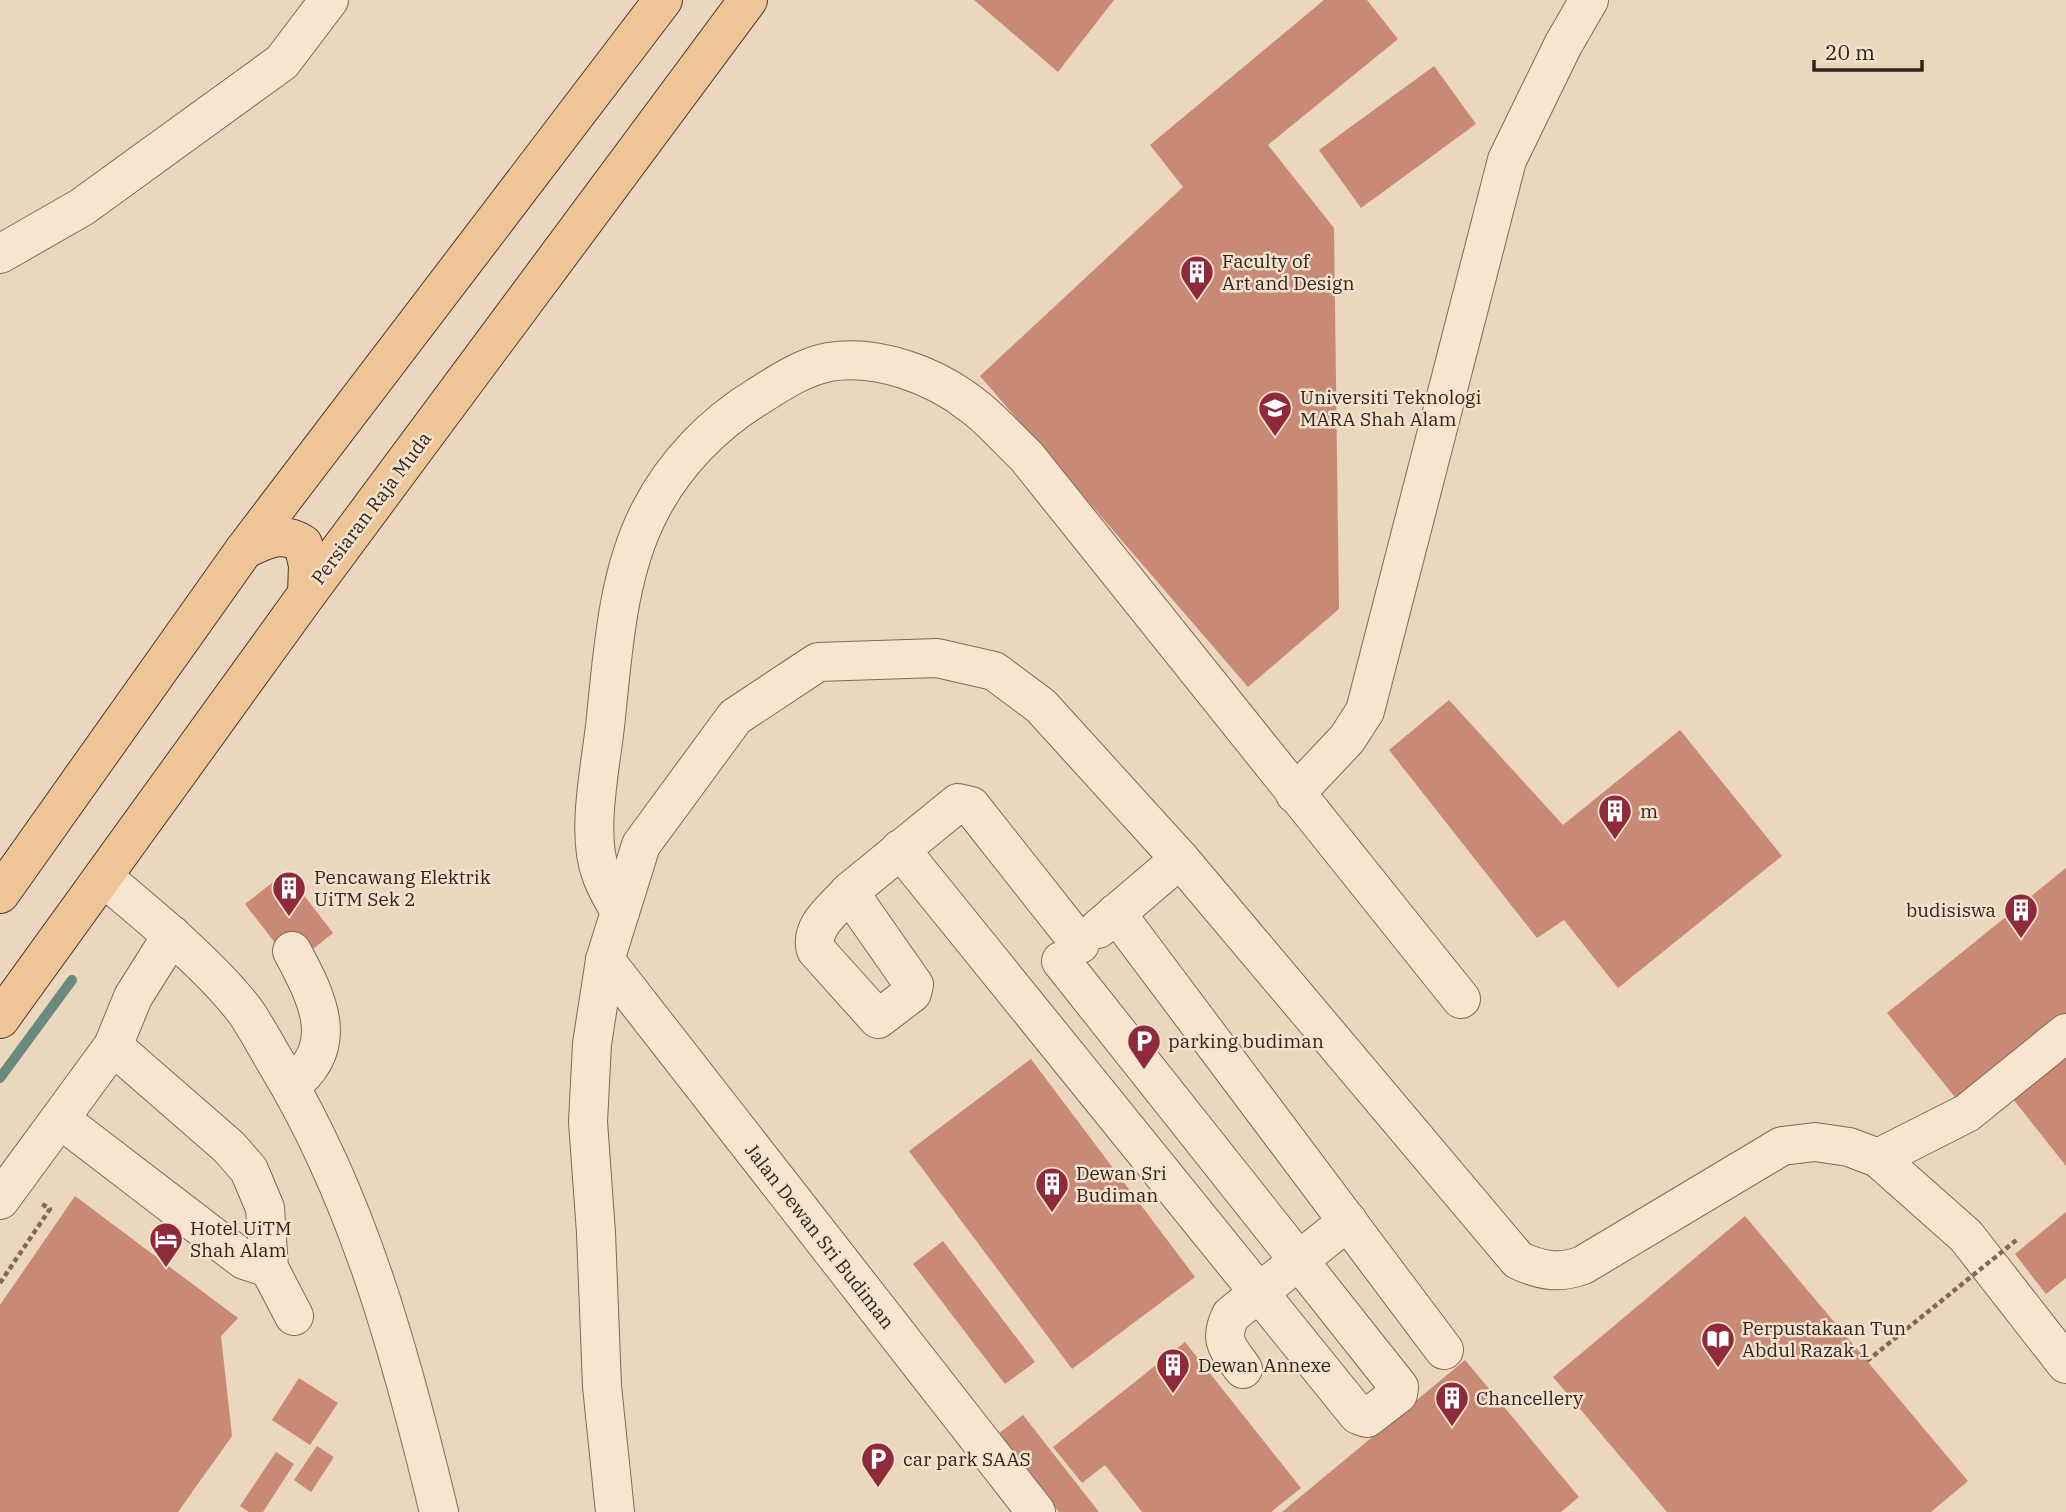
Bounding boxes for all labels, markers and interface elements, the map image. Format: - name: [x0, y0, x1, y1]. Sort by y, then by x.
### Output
- scale bar: [1814, 28, 1923, 72]
- text: 20 m: [1825, 38, 1875, 66]
- place label: Faculty of Art and Design: [1222, 249, 1355, 295]
- building icon: Faculty of Art and Design: [1178, 253, 1216, 302]
- place label: Universiti Teknologi MARA Shah Alam: [1300, 385, 1481, 431]
- school or university icon: Universiti Teknologi MARA Shah Alam: [1256, 389, 1294, 438]
- street label: Persiaran Raja Muda: [306, 427, 436, 589]
- building icon: m: [1596, 792, 1634, 841]
- place label: m: [1640, 799, 1658, 823]
- place label: Pencawang Elektrik UiTM Sek 2: [314, 865, 491, 911]
- building icon: Pencawang Elektrik UiTM Sek 2: [270, 869, 308, 918]
- building icon: budisiswa: [2002, 891, 2040, 940]
- place label: budisiswa: [1906, 898, 1996, 922]
- parking icon: parking budiman: [1125, 1022, 1163, 1071]
- place label: parking budiman: [1168, 1029, 1324, 1053]
- street label: Jalan Dewan Sri Budiman: [740, 1138, 900, 1334]
- place label: Dewan Sri Budiman: [1076, 1161, 1167, 1207]
- building icon: Dewan Sri Budiman: [1033, 1165, 1071, 1214]
- place label: Hotel UiTM Shah Alam: [190, 1216, 292, 1262]
- hotel icon: Hotel UiTM Shah Alam: [147, 1220, 185, 1269]
- place label: Perpustakaan Tun Abdul Razak 1: [1742, 1316, 1906, 1362]
- library icon: Perpustakaan Tun Abdul Razak 1: [1699, 1320, 1737, 1369]
- building icon: Dewan Annexe: [1154, 1346, 1192, 1395]
- place label: Dewan Annexe: [1198, 1353, 1331, 1377]
- building icon: Chancellery: [1433, 1379, 1471, 1428]
- place label: Chancellery: [1476, 1386, 1584, 1410]
- parking icon: car park SAAS: [859, 1440, 897, 1489]
- place label: car park SAAS: [903, 1447, 1031, 1471]

